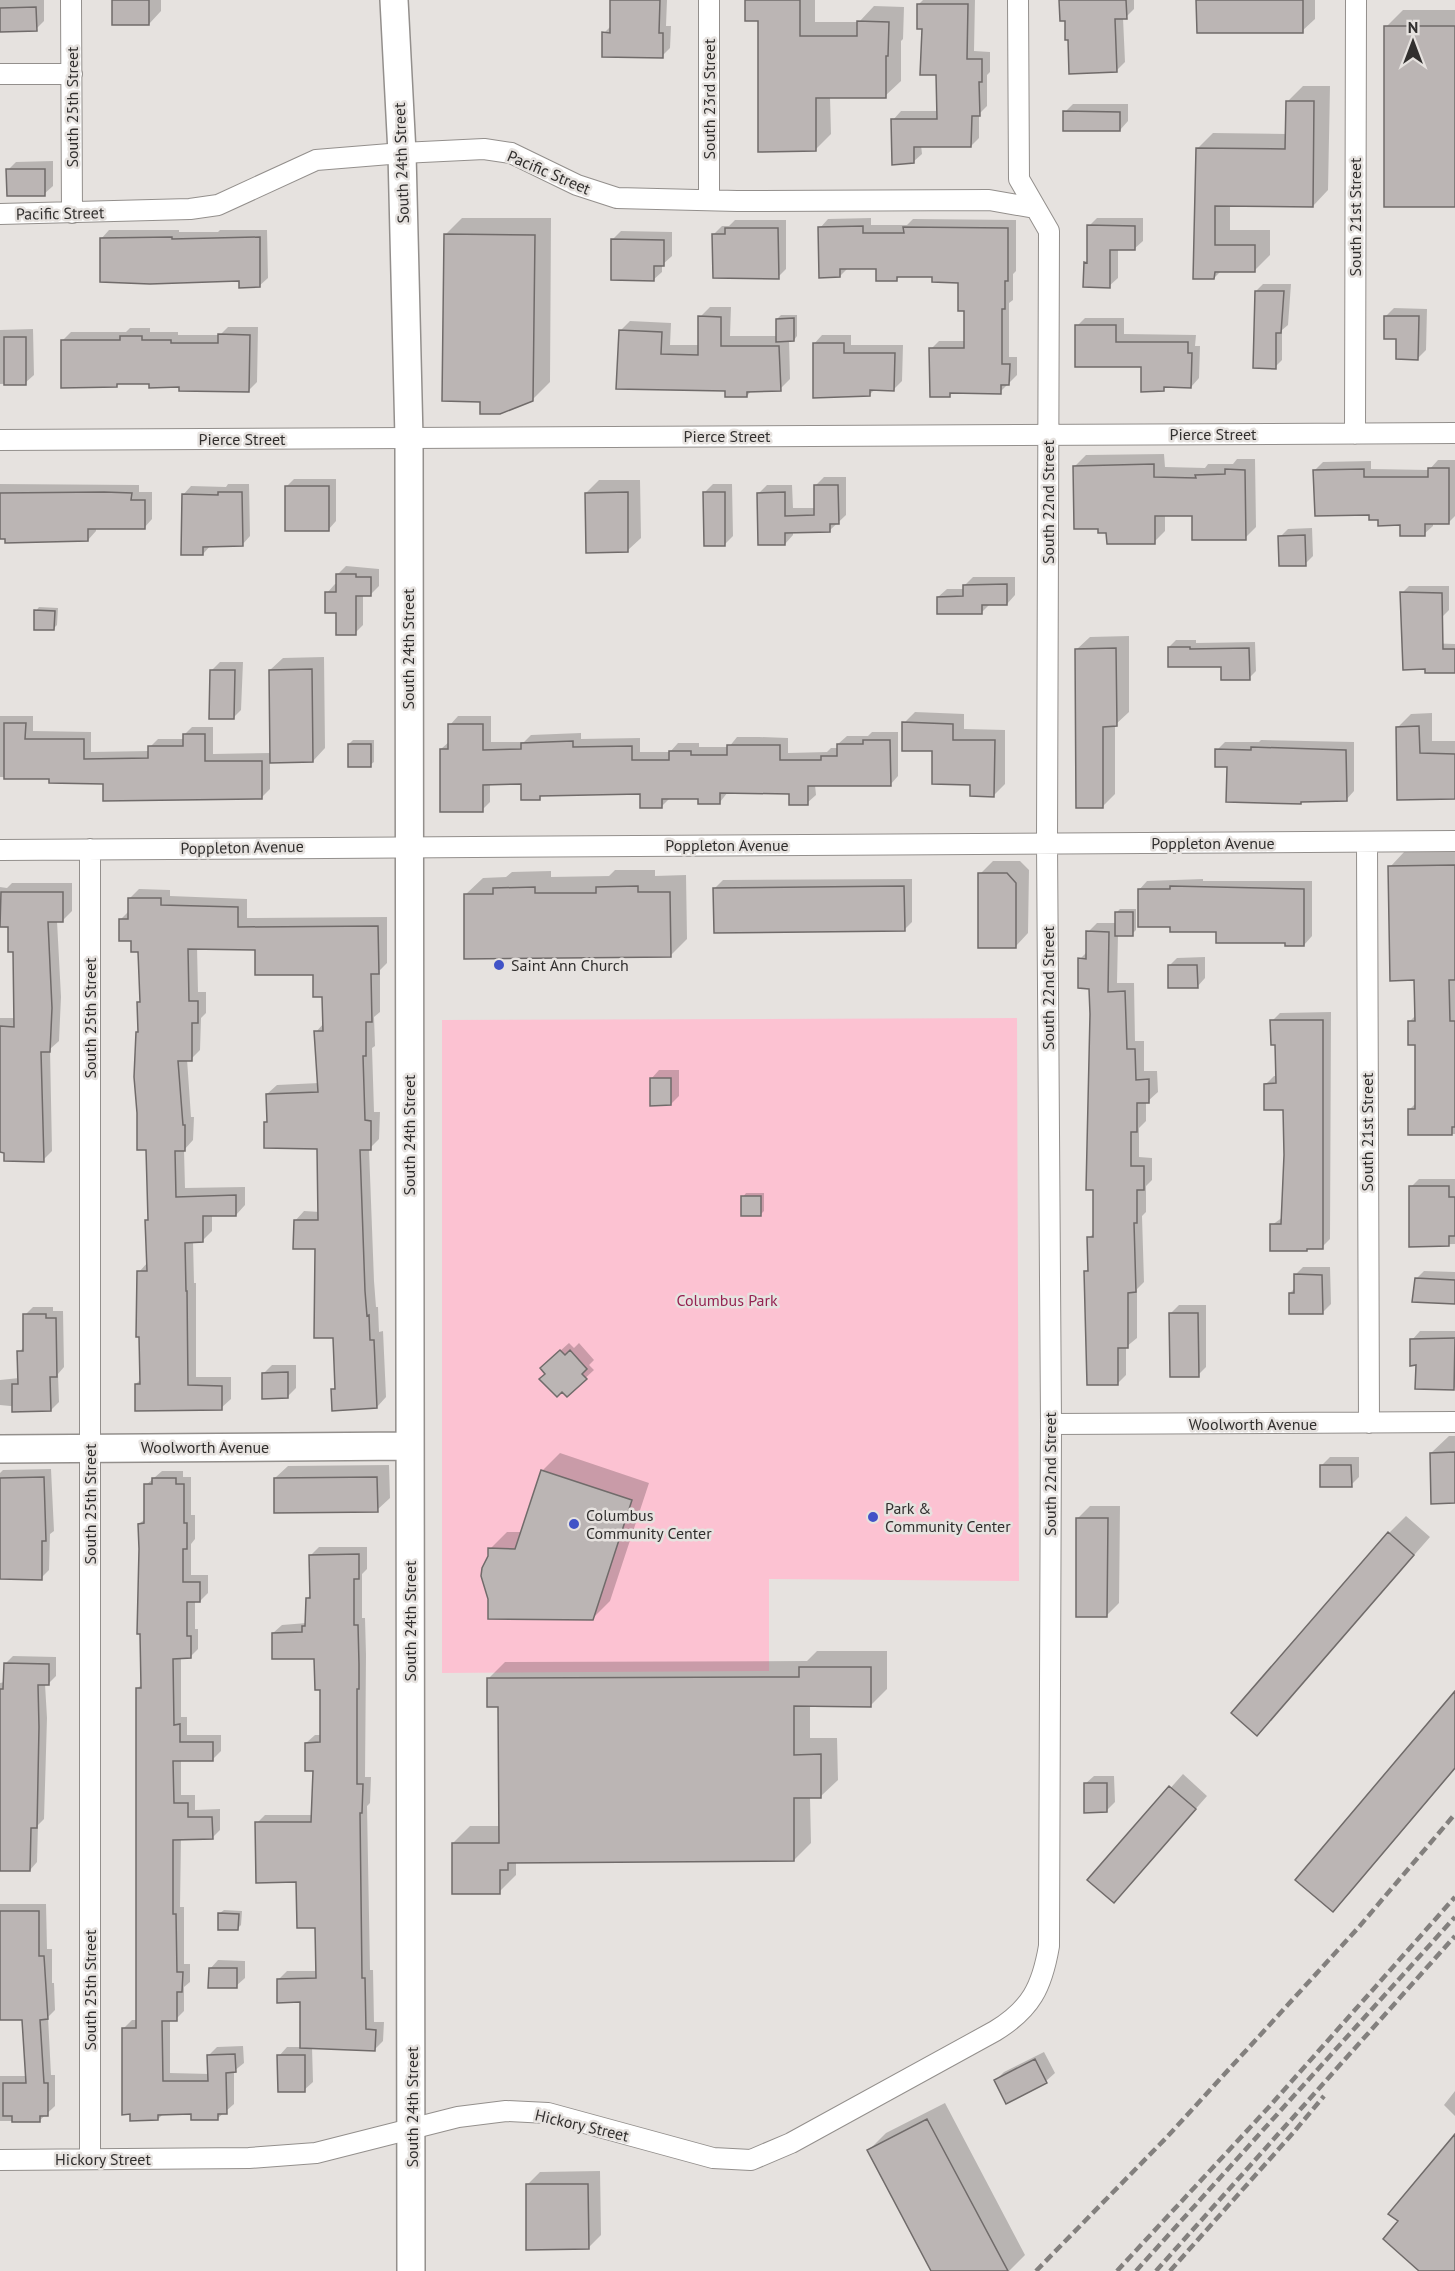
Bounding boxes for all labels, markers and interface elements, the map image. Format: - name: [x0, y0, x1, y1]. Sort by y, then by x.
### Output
- north arrow: [1383, 12, 1443, 72]
- text: N: [1408, 17, 1418, 37]
- street label: South 23rd Street: [699, 38, 719, 159]
- street label: South 25th Street: [62, 46, 82, 167]
- street label: South 24th Street: [389, 102, 413, 224]
- street label: Pacific Street: [504, 146, 594, 199]
- street label: South 21st Street: [1345, 157, 1365, 276]
- street label: Pacific Street: [16, 202, 105, 224]
- street label: Pierce Street: [1170, 424, 1257, 444]
- street label: Pierce Street: [684, 426, 771, 446]
- street label: Pierce Street: [199, 429, 286, 449]
- street label: South 22nd Street: [1038, 439, 1058, 564]
- street label: South 24th Street: [398, 588, 418, 709]
- street label: Poppleton Avenue: [1151, 833, 1275, 853]
- street label: Poppleton Avenue: [665, 835, 789, 855]
- street label: Poppleton Avenue: [180, 836, 304, 858]
- street label: South 22nd Street: [1038, 925, 1058, 1050]
- place label: Saint Ann Church: [511, 955, 629, 975]
- street label: South 25th Street: [80, 957, 100, 1078]
- marker: Saint Ann Church: [492, 958, 506, 972]
- street label: South 21st Street: [1357, 1072, 1377, 1191]
- street label: South 24th Street: [399, 1074, 419, 1195]
- park label: Columbus Park: [676, 1290, 778, 1310]
- street label: South 22nd Street: [1040, 1411, 1060, 1536]
- street label: Woolworth Avenue: [1189, 1414, 1317, 1434]
- street label: Woolworth Avenue: [141, 1437, 269, 1457]
- street label: South 25th Street: [80, 1443, 100, 1564]
- place label: Park & Community Center: [885, 1498, 1011, 1536]
- place label: Columbus Community Center: [586, 1505, 712, 1543]
- marker: Park & Community Center: [866, 1510, 880, 1524]
- marker: Columbus Community Center: [567, 1517, 581, 1531]
- street label: South 24th Street: [400, 1560, 420, 1681]
- street label: South 25th Street: [80, 1929, 100, 2050]
- street label: South 24th Street: [402, 2046, 422, 2167]
- street label: Hickory Street: [533, 2104, 631, 2146]
- street label: Hickory Street: [55, 2149, 151, 2169]

